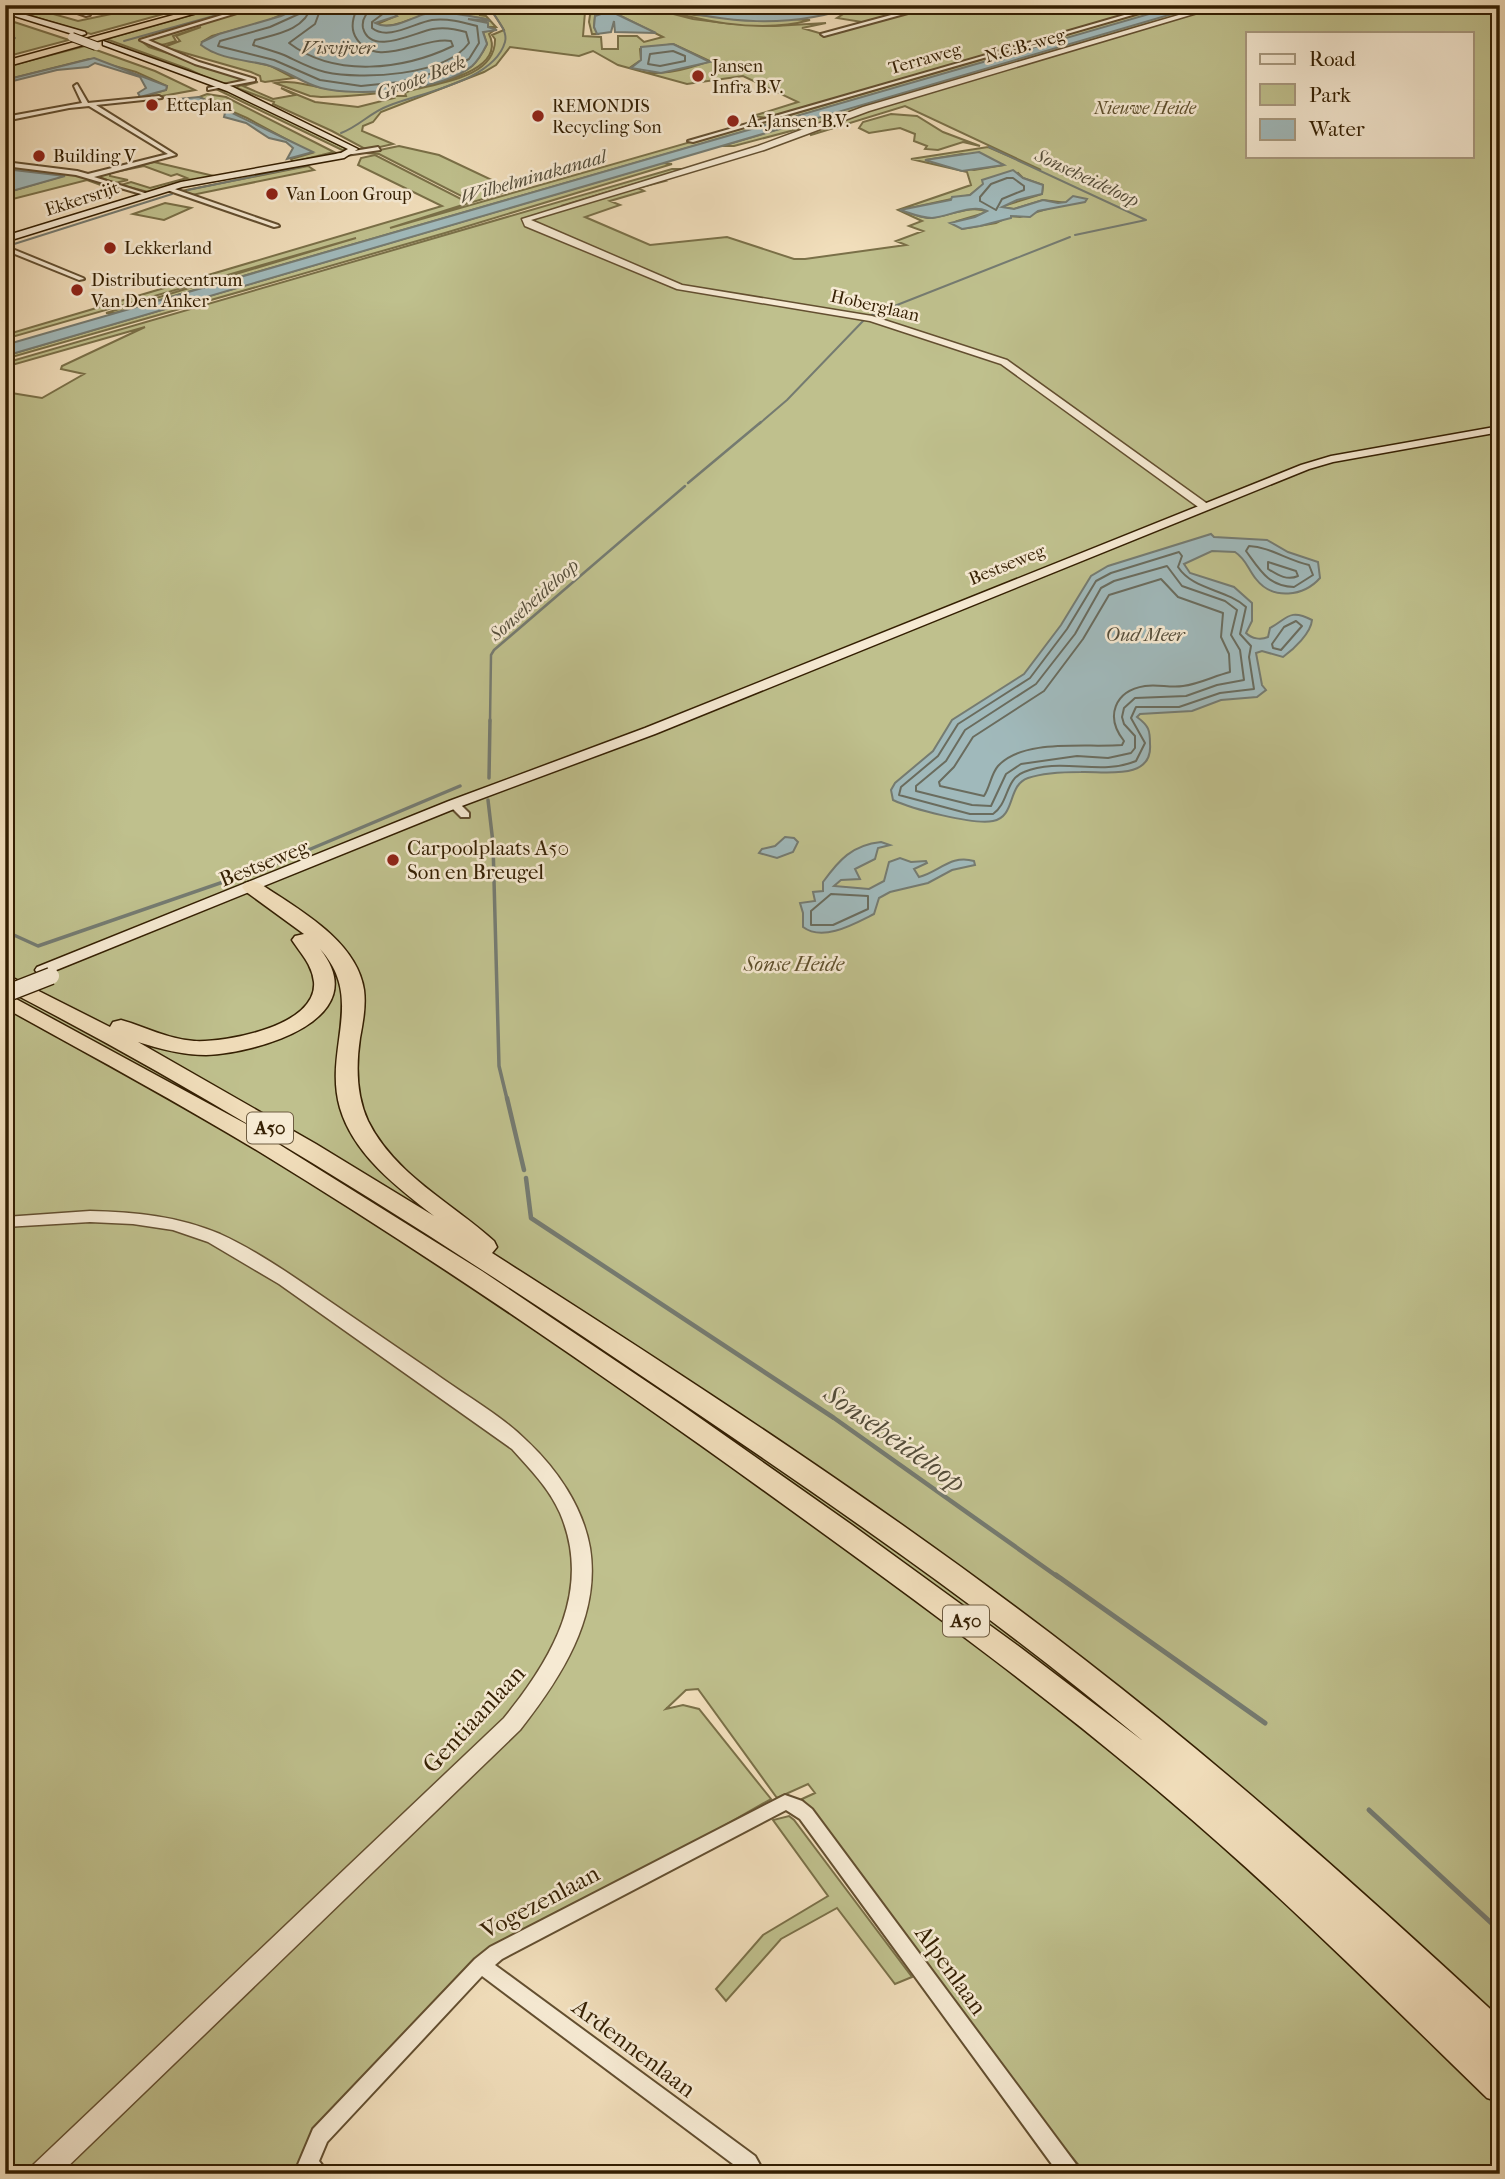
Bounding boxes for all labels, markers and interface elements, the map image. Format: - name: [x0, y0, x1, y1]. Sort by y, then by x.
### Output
- street label: N.C.B.-weg: [982, 24, 1068, 68]
- legend: [1246, 32, 1474, 158]
- water label: Visvijver: [301, 37, 376, 59]
- street label: Terraweg: [886, 39, 964, 79]
- text: Road: [1309, 47, 1356, 71]
- water label: Groote Beek: [373, 51, 469, 105]
- place label: Jansen Infra B.V.: [710, 56, 783, 98]
- marker: Jansen Infra B.V.: [690, 68, 706, 84]
- text: Park: [1309, 83, 1351, 107]
- place label: Etteplan: [166, 95, 233, 116]
- place label: REMONDIS Recycling Son: [552, 96, 662, 138]
- marker: Etteplan: [144, 97, 160, 113]
- park label: Nieuwe Heide: [1093, 98, 1197, 119]
- marker: REMONDIS Recycling Son: [530, 108, 546, 124]
- place label: A. Jansen B.V.: [746, 111, 849, 132]
- marker: A. Jansen B.V.: [725, 113, 741, 129]
- text: Water: [1308, 117, 1365, 141]
- water label: Sonseheideloop: [1030, 144, 1143, 212]
- water label: Wilhelminakanaal: [457, 145, 611, 208]
- place label: Building V: [53, 146, 137, 167]
- marker: Building V: [31, 148, 47, 164]
- street label: Ekkersrijt: [42, 177, 122, 221]
- place label: Van Loon Group: [285, 184, 412, 205]
- marker: Van Loon Group: [264, 186, 280, 202]
- place label: Lekkerland: [124, 238, 212, 259]
- marker: Lekkerland: [102, 240, 118, 256]
- place label: Distributiecentrum Van Den Anker: [90, 270, 242, 312]
- marker: Distributiecentrum Van Den Anker: [69, 282, 85, 298]
- street label: Hoberglaan: [828, 286, 922, 327]
- street label: Bestseweg: [966, 540, 1049, 590]
- water label: Sonseheideloop: [484, 554, 583, 646]
- water label: Oud Meer: [1106, 624, 1186, 646]
- street label: Bestseweg: [216, 834, 313, 892]
- place label: Carpoolplaats A50 Son en Breugel: [407, 836, 569, 884]
- marker: Carpoolplaats A50 Son en Breugel: [385, 852, 401, 868]
- park label: Sonse Heide: [743, 952, 845, 976]
- road number: A50: [247, 1112, 293, 1144]
- water label: Sonseheideloop: [817, 1376, 972, 1499]
- road number: A50: [943, 1606, 989, 1637]
- street label: Gentiaanlaan: [417, 1659, 531, 1779]
- street label: Vogezenlaan: [475, 1859, 604, 1945]
- street label: Alpenlaan: [909, 1919, 993, 2020]
- street label: Ardennenlaan: [566, 1992, 701, 2103]

